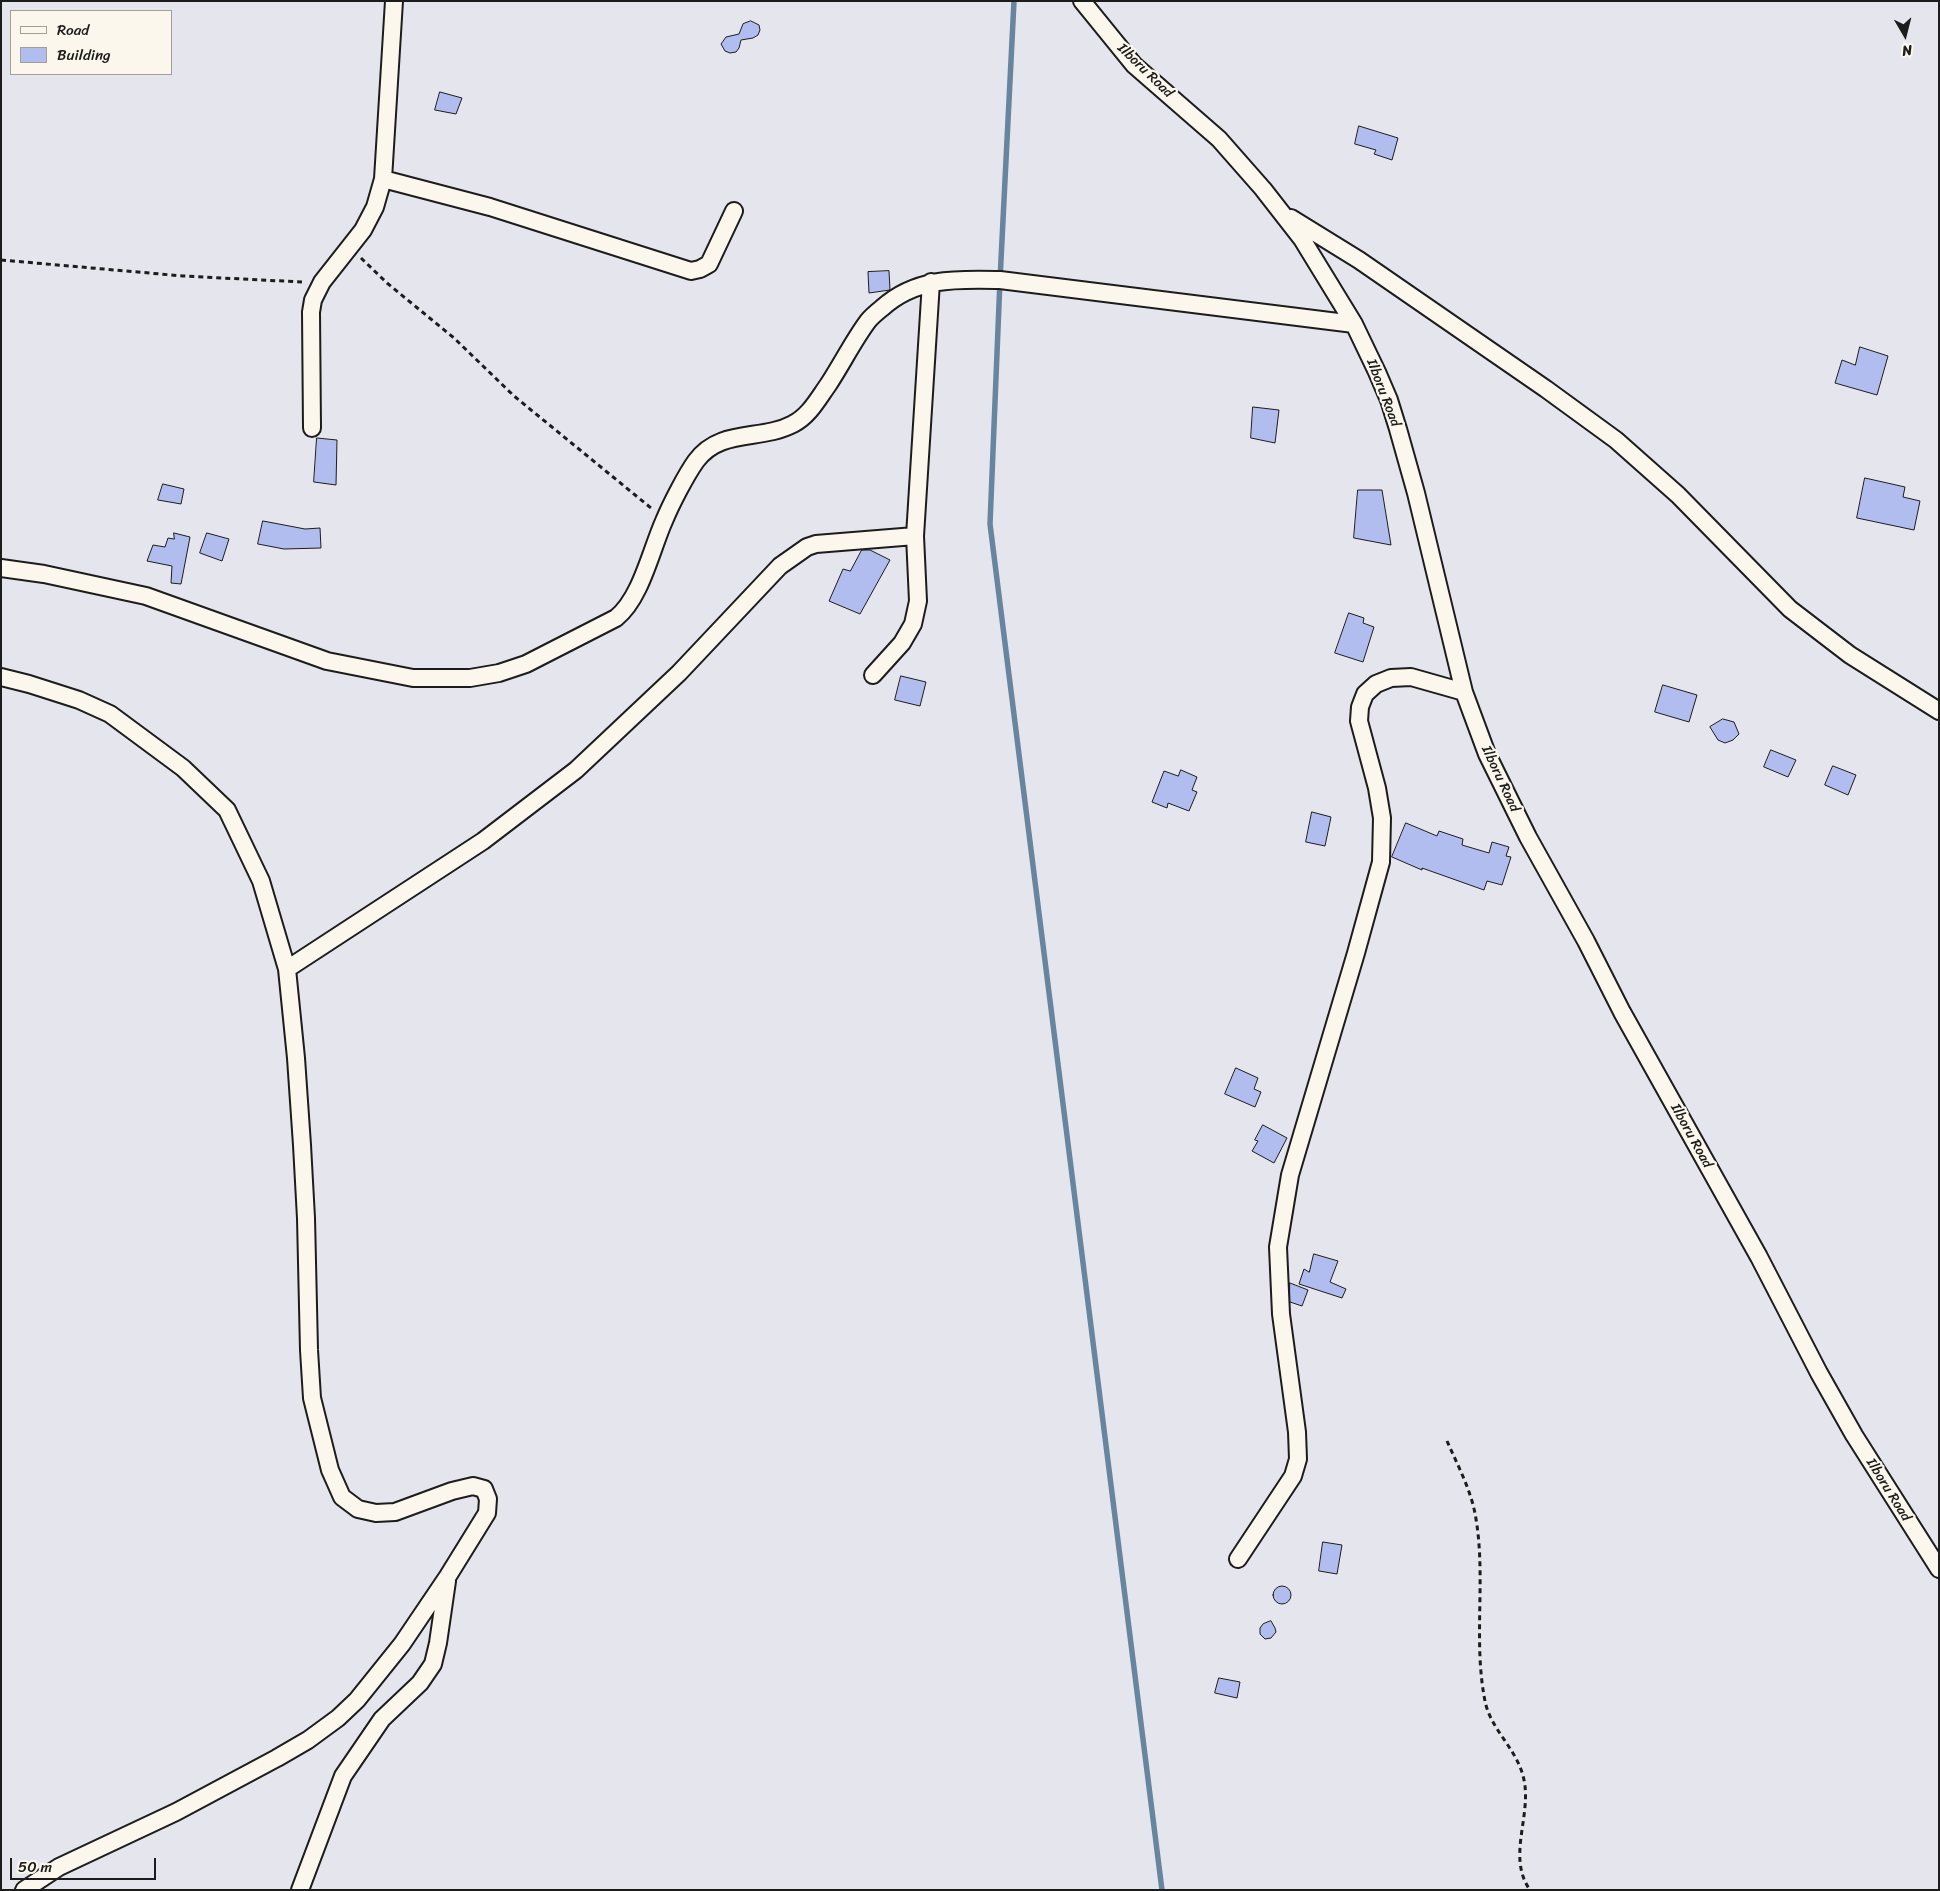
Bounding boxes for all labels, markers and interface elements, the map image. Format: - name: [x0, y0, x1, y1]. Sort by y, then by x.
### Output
- legend: [10, 10, 172, 75]
- north arrow: [1880, 10, 1930, 60]
- text: Road: [57, 17, 89, 43]
- text: N: [1901, 37, 1914, 63]
- street label: Ilboru Road: [1114, 40, 1176, 102]
- text: Building: [57, 42, 111, 68]
- street label: Ilboru Road: [1362, 357, 1404, 429]
- street label: Ilboru Road: [1477, 743, 1523, 815]
- street label: Ilboru Road: [1666, 1101, 1716, 1171]
- street label: Ilboru Road: [1862, 1455, 1914, 1525]
- scale bar: [12, 1848, 159, 1880]
- text: 50 m: [18, 1854, 52, 1880]

